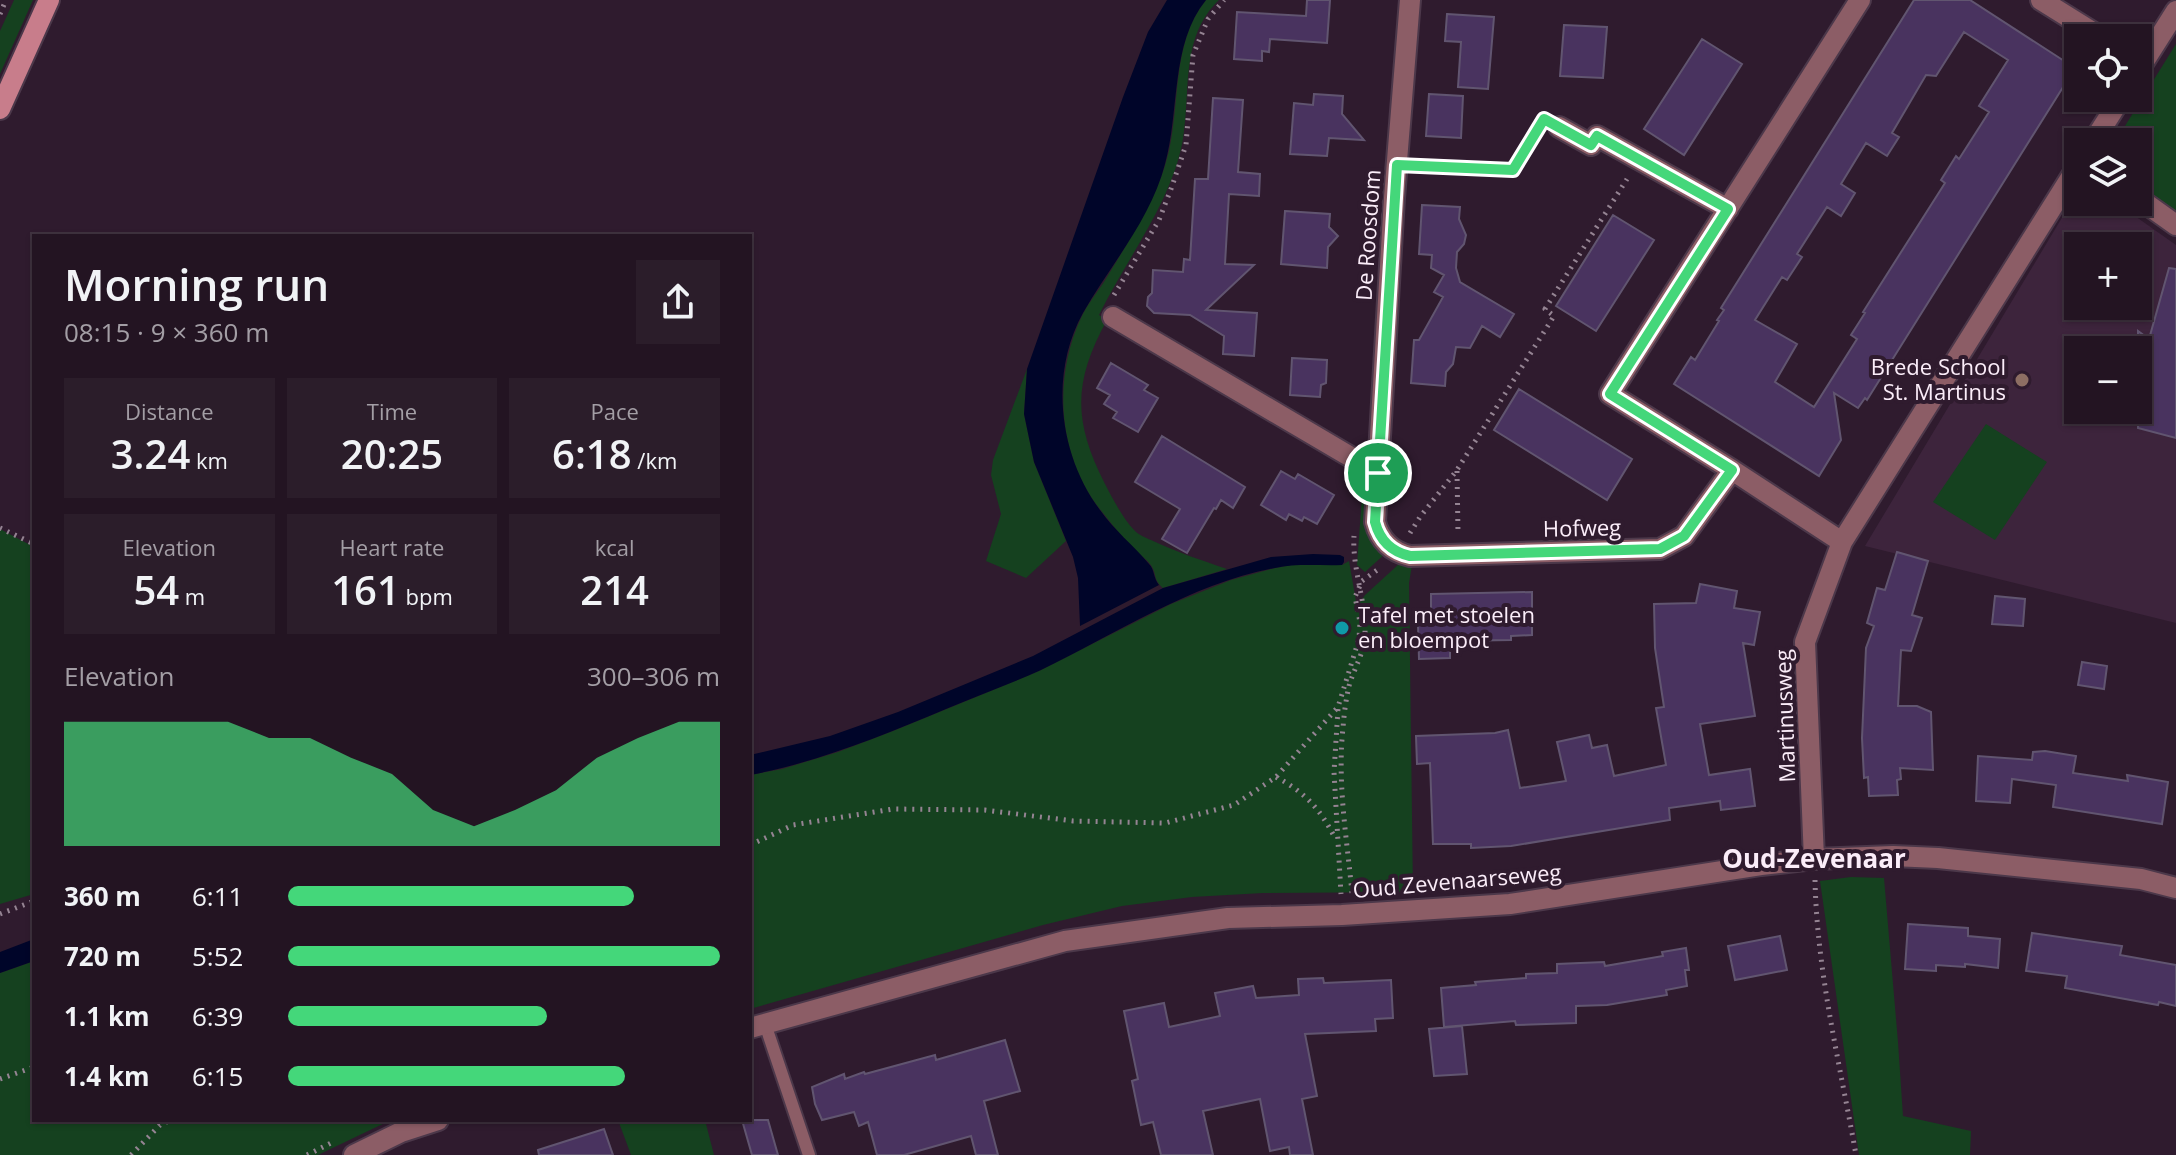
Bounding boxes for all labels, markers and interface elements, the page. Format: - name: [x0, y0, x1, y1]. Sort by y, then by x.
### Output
- map controls: [2064, 24, 2152, 424]
- button: locate: [2064, 24, 2152, 112]
- button: layers: [2064, 128, 2152, 216]
- street label: De Roosdom: [1347, 168, 1387, 302]
- button: +: [2064, 232, 2152, 320]
- text: Morning run: [64, 254, 329, 314]
- button: share: [636, 260, 720, 344]
- text: 08:15 · 9 × 360 m: [64, 314, 269, 350]
- button: −: [2064, 336, 2152, 424]
- place label: Brede School St. Martinus: [1871, 351, 2006, 406]
- marker: Brede School St. Martinus: [2013, 371, 2031, 389]
- text: Distance: [125, 396, 214, 426]
- text: Time: [367, 396, 417, 426]
- text: Pace: [590, 396, 639, 426]
- text: 3.24: [111, 426, 190, 481]
- text: 20:25: [341, 426, 443, 481]
- text: 6:18: [552, 426, 632, 481]
- pin: [1344, 439, 1412, 507]
- text: km: [190, 445, 228, 475]
- text: /km: [632, 445, 677, 475]
- icon: arrive: [1356, 451, 1400, 495]
- street label: Hofweg: [1543, 511, 1621, 543]
- text: Elevation: [123, 532, 216, 562]
- text: Heart rate: [340, 532, 444, 562]
- text: kcal: [595, 532, 635, 562]
- text: 54: [133, 562, 179, 617]
- text: 161: [331, 562, 400, 617]
- text: 214: [580, 562, 649, 617]
- text: m: [179, 581, 205, 611]
- text: bpm: [400, 581, 453, 611]
- place label: Tafel met stoelen en bloempot: [1358, 599, 1535, 654]
- marker: Tafel met stoelen en bloempot: [1333, 619, 1351, 637]
- street label: Martinusweg: [1767, 649, 1801, 783]
- text: Elevation: [64, 658, 174, 694]
- text: 300–306 m: [587, 658, 720, 694]
- district label: Oud-Zevenaar: [1722, 840, 1906, 876]
- street label: Oud Zevenaarseweg: [1351, 856, 1562, 904]
- text: 360 m: [64, 878, 141, 914]
- text: 6:11: [192, 878, 243, 914]
- text: 720 m: [64, 938, 141, 974]
- text: 5:52: [192, 938, 243, 974]
- text: 1.1 km: [64, 998, 150, 1034]
- text: 6:39: [192, 998, 243, 1034]
- text: 1.4 km: [64, 1058, 150, 1094]
- text: 6:15: [192, 1058, 243, 1094]

